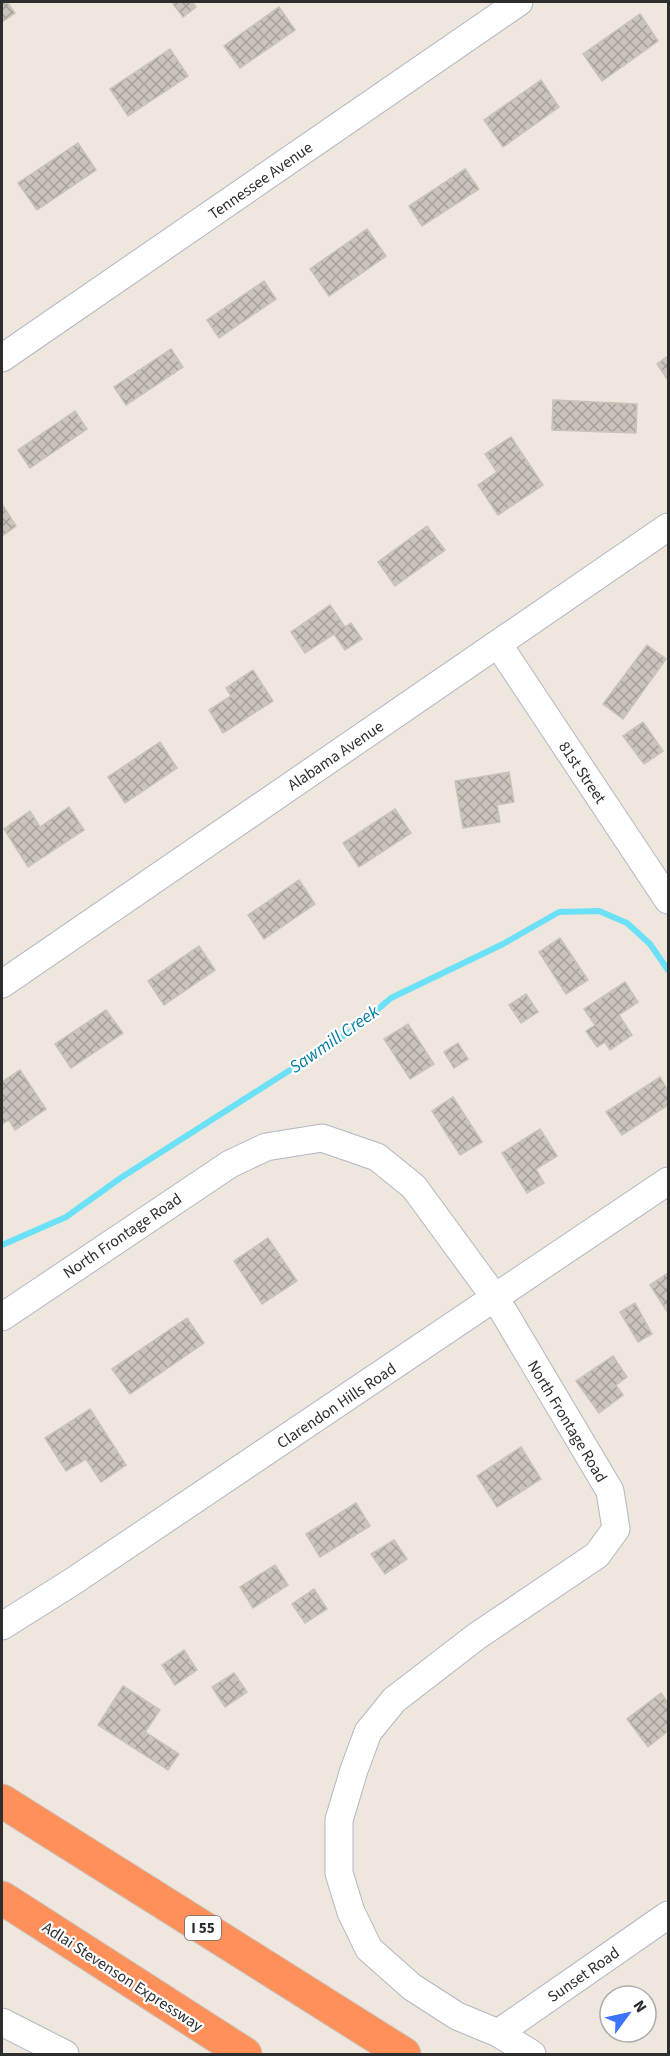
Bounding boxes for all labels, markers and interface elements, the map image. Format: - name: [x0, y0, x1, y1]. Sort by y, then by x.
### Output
- street label: Tennessee Avenue: [204, 137, 317, 225]
- street label: Alabama Avenue: [283, 716, 388, 796]
- street label: 81st Street: [553, 737, 611, 809]
- water label: Sawmill Creek: [284, 999, 385, 1080]
- street label: North Frontage Road: [59, 1188, 186, 1284]
- street label: North Frontage Road: [522, 1356, 612, 1487]
- street label: Clarendon Hills Road: [273, 1358, 401, 1454]
- road number: I 55: [185, 1916, 221, 1940]
- street label: Adlai Stevenson Expressway: [38, 1917, 207, 2037]
- street label: Sunset Road: [543, 1942, 624, 2008]
- north arrow: [598, 1984, 658, 2044]
- text: N: [628, 1996, 652, 2017]

